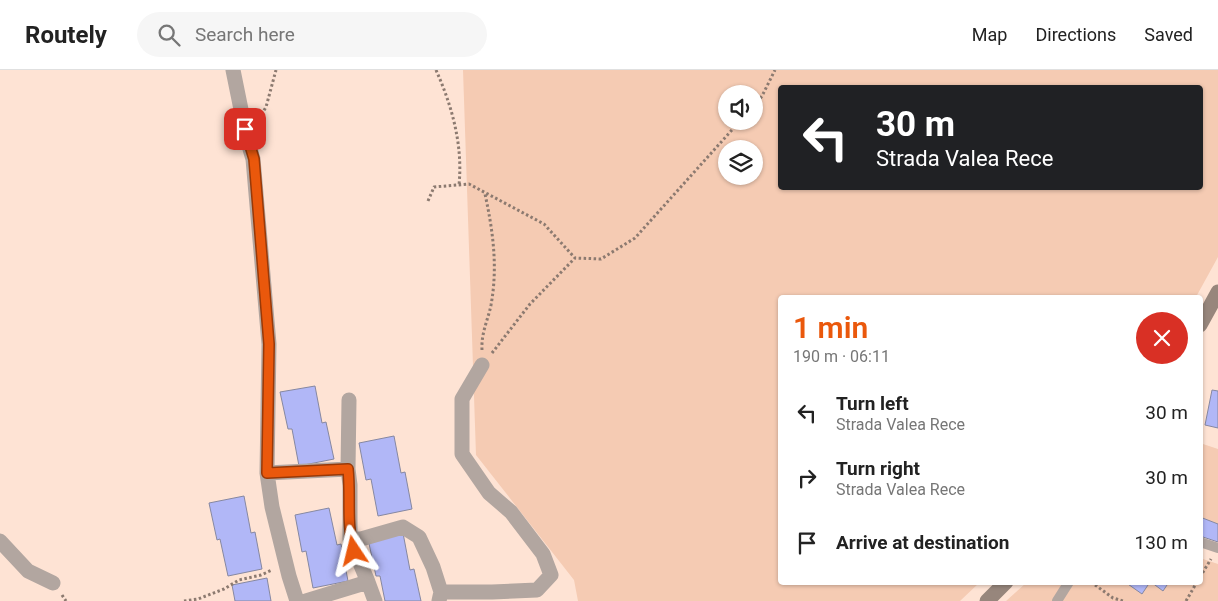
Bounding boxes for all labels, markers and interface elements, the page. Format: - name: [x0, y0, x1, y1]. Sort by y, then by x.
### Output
- search box: [137, 12, 487, 57]
- text: Routely: [25, 21, 107, 49]
- icon: search: [155, 21, 183, 49]
- text: Search here: [195, 23, 295, 46]
- text: Map: [972, 24, 1007, 45]
- text: Directions: [1035, 24, 1116, 45]
- text: Saved: [1144, 24, 1193, 45]
- map controls: [718, 85, 763, 185]
- button: sound: [718, 85, 763, 130]
- text: 30 m: [876, 104, 955, 145]
- icon: left: [793, 105, 858, 170]
- pin: [224, 108, 266, 150]
- icon: arrive: [231, 115, 259, 143]
- button: layers: [718, 140, 763, 185]
- text: Strada Valea Rece: [876, 146, 1053, 171]
- text: 1 min: [793, 310, 868, 345]
- button: close: [1136, 312, 1188, 364]
- text: 190 m · 06:11: [793, 347, 890, 366]
- text: Turn left: [836, 392, 909, 415]
- icon: left: [793, 399, 821, 427]
- text: 30 m: [1145, 401, 1188, 424]
- text: Strada Valea Rece: [836, 415, 965, 434]
- text: Turn right: [836, 457, 920, 480]
- icon: right: [793, 464, 821, 492]
- text: 30 m: [1145, 466, 1188, 489]
- text: Strada Valea Rece: [836, 480, 965, 499]
- position arrow: [327, 524, 379, 576]
- icon: arrive: [793, 529, 821, 557]
- text: Arrive at destination: [836, 531, 1009, 554]
- text: 130 m: [1135, 531, 1188, 554]

